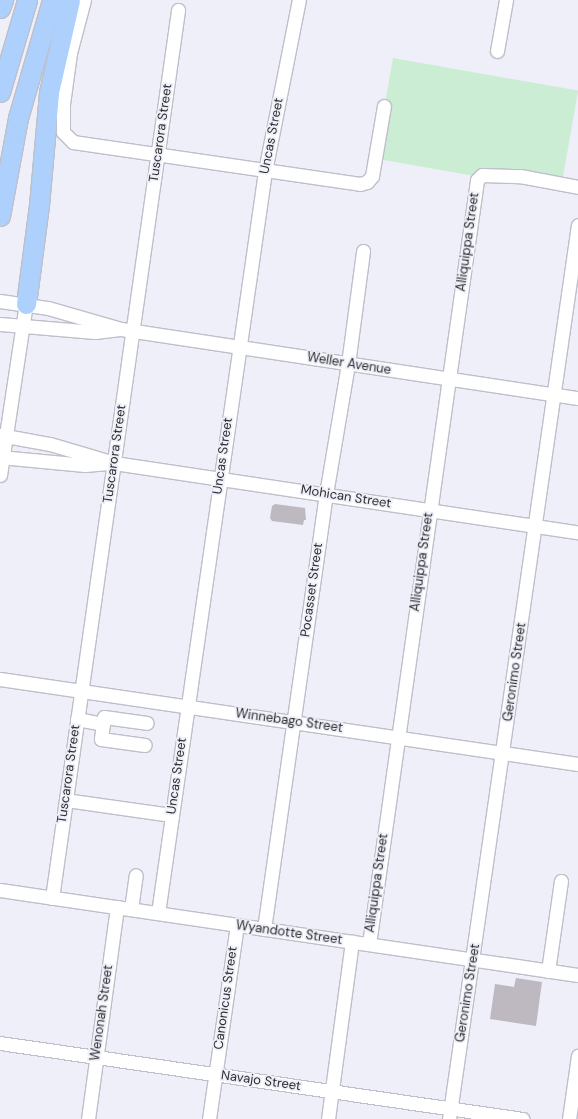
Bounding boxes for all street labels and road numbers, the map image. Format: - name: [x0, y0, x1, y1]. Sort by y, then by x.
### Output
- street label: Tuscarora Street: [146, 83, 176, 183]
- street label: Uncas Street: [257, 97, 287, 175]
- street label: Alliquippa Street: [453, 191, 483, 293]
- street label: Weller Avenue: [306, 350, 392, 378]
- street label: Tuscarora Street: [100, 404, 130, 504]
- street label: Uncas Street: [210, 417, 236, 495]
- street label: Mohican Street: [300, 482, 392, 512]
- street label: Alliquippa Street: [407, 511, 437, 613]
- street label: Pocasset Street: [298, 542, 326, 638]
- street label: Geronimo Street: [500, 622, 530, 722]
- street label: Winnebago Street: [234, 706, 344, 736]
- street label: Tuscarora Street: [54, 724, 84, 824]
- street label: Uncas Street: [164, 737, 190, 815]
- street label: Alliquippa Street: [362, 832, 392, 934]
- street label: Wyandotte Street: [235, 918, 343, 948]
- street label: Geronimo Street: [452, 943, 484, 1043]
- street label: Canonicus Street: [211, 945, 241, 1051]
- street label: Wenonah Street: [88, 964, 116, 1062]
- street label: Navajo Street: [220, 1068, 302, 1094]

